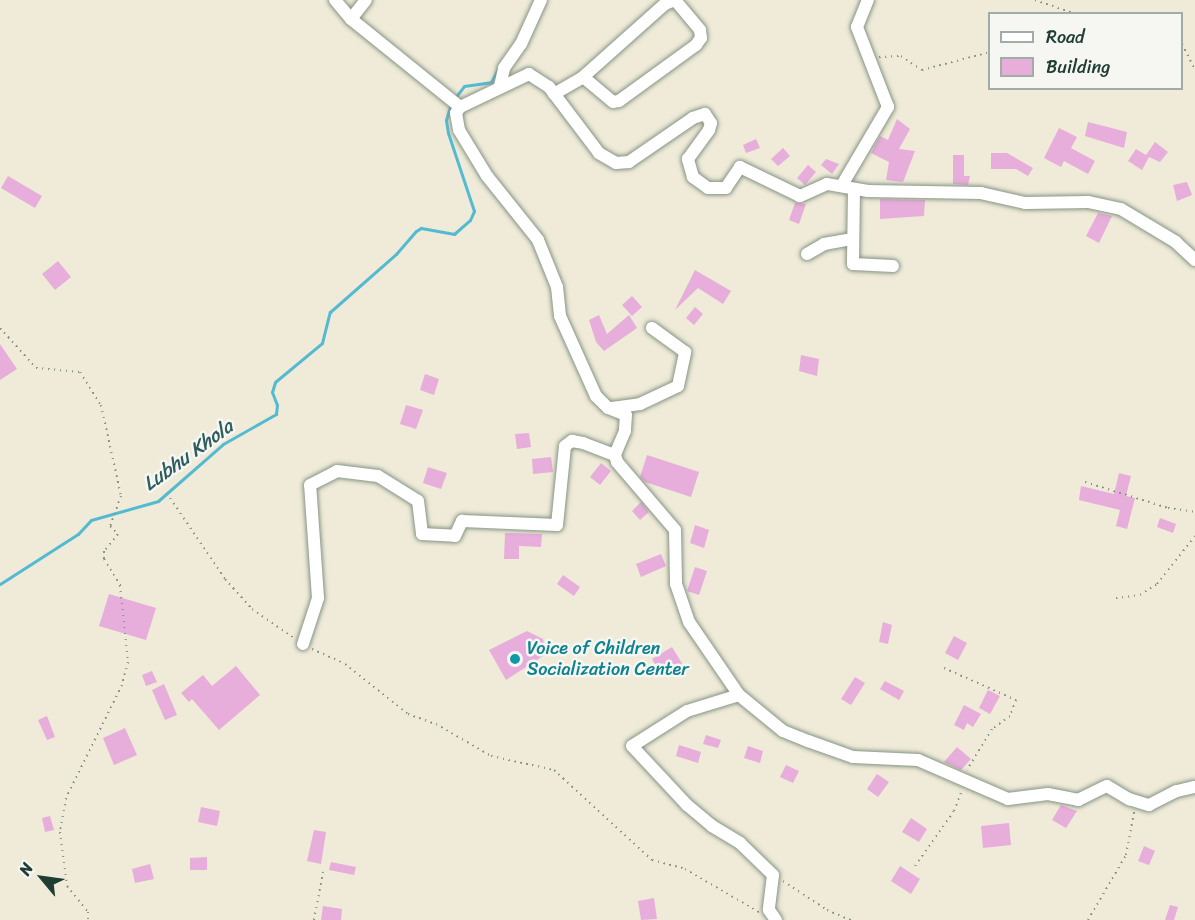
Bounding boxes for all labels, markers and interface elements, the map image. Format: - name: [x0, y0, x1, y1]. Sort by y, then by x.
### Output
- legend: [988, 12, 1183, 90]
- text: Road: [1046, 21, 1085, 53]
- text: Building: [1046, 51, 1110, 83]
- water label: Lubhu Khola: [138, 414, 238, 496]
- place label: Voice of Children Socialization Center: [527, 638, 689, 680]
- marker: Voice of Children Socialization Center: [508, 652, 522, 666]
- north arrow: [12, 848, 72, 908]
- text: N: [10, 857, 41, 881]

